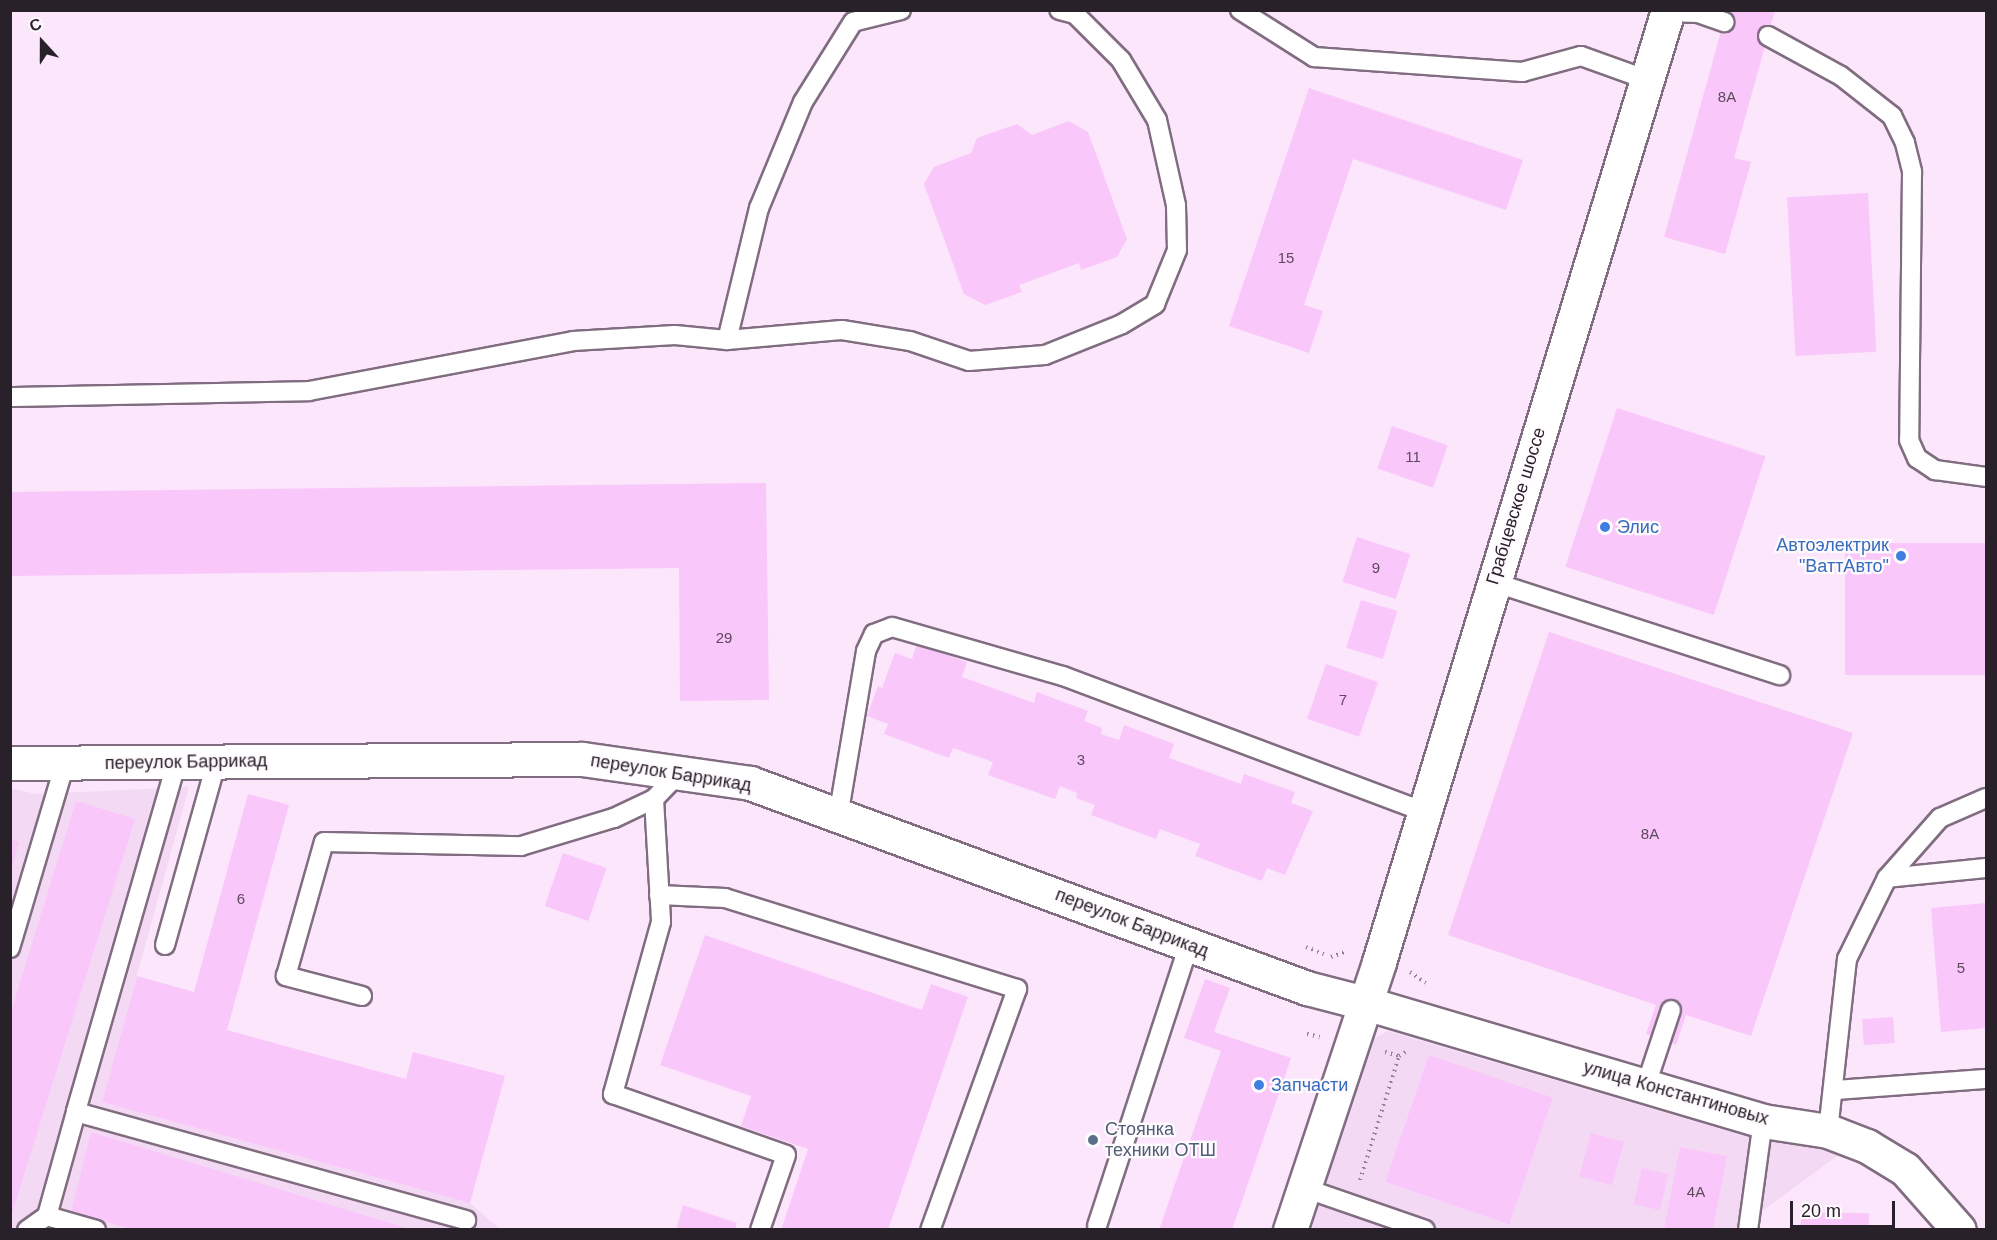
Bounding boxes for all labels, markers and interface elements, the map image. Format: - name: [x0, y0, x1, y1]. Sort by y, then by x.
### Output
- north arrow: [12, 12, 72, 72]
- text: С: [27, 15, 44, 35]
- house number: 8А: [1718, 88, 1736, 106]
- house number: 15: [1278, 249, 1294, 267]
- street label: Грабцевское шоссе: [1482, 425, 1550, 587]
- house number: 11: [1405, 448, 1421, 466]
- place label: Элис: [1617, 516, 1659, 538]
- marker: Элис: [1598, 520, 1612, 534]
- place label: Автоэлектрик "ВаттАвто": [1776, 535, 1889, 578]
- marker: Автоэлектрик "ВаттАвто": [1894, 549, 1908, 563]
- house number: 9: [1372, 559, 1380, 577]
- house number: 29: [716, 629, 732, 647]
- house number: 7: [1339, 691, 1347, 709]
- street label: переулок Баррикад: [105, 750, 267, 774]
- street label: переулок Баррикад: [589, 750, 753, 796]
- house number: 3: [1077, 751, 1085, 769]
- house number: 8А: [1641, 825, 1659, 843]
- street label: переулок Баррикад: [1052, 884, 1212, 962]
- house number: 6: [237, 890, 245, 908]
- house number: 5: [1957, 959, 1965, 977]
- street label: улица Константиновых: [1581, 1056, 1771, 1130]
- place label: Запчасти: [1271, 1074, 1348, 1096]
- marker: Запчасти: [1252, 1078, 1266, 1092]
- place label: Стоянка техники ОТШ: [1105, 1119, 1216, 1162]
- marker: Стоянка техники ОТШ: [1086, 1133, 1100, 1147]
- house number: 4А: [1687, 1183, 1705, 1201]
- scale bar: [1793, 1189, 1898, 1227]
- text: 20 m: [1801, 1201, 1841, 1221]

